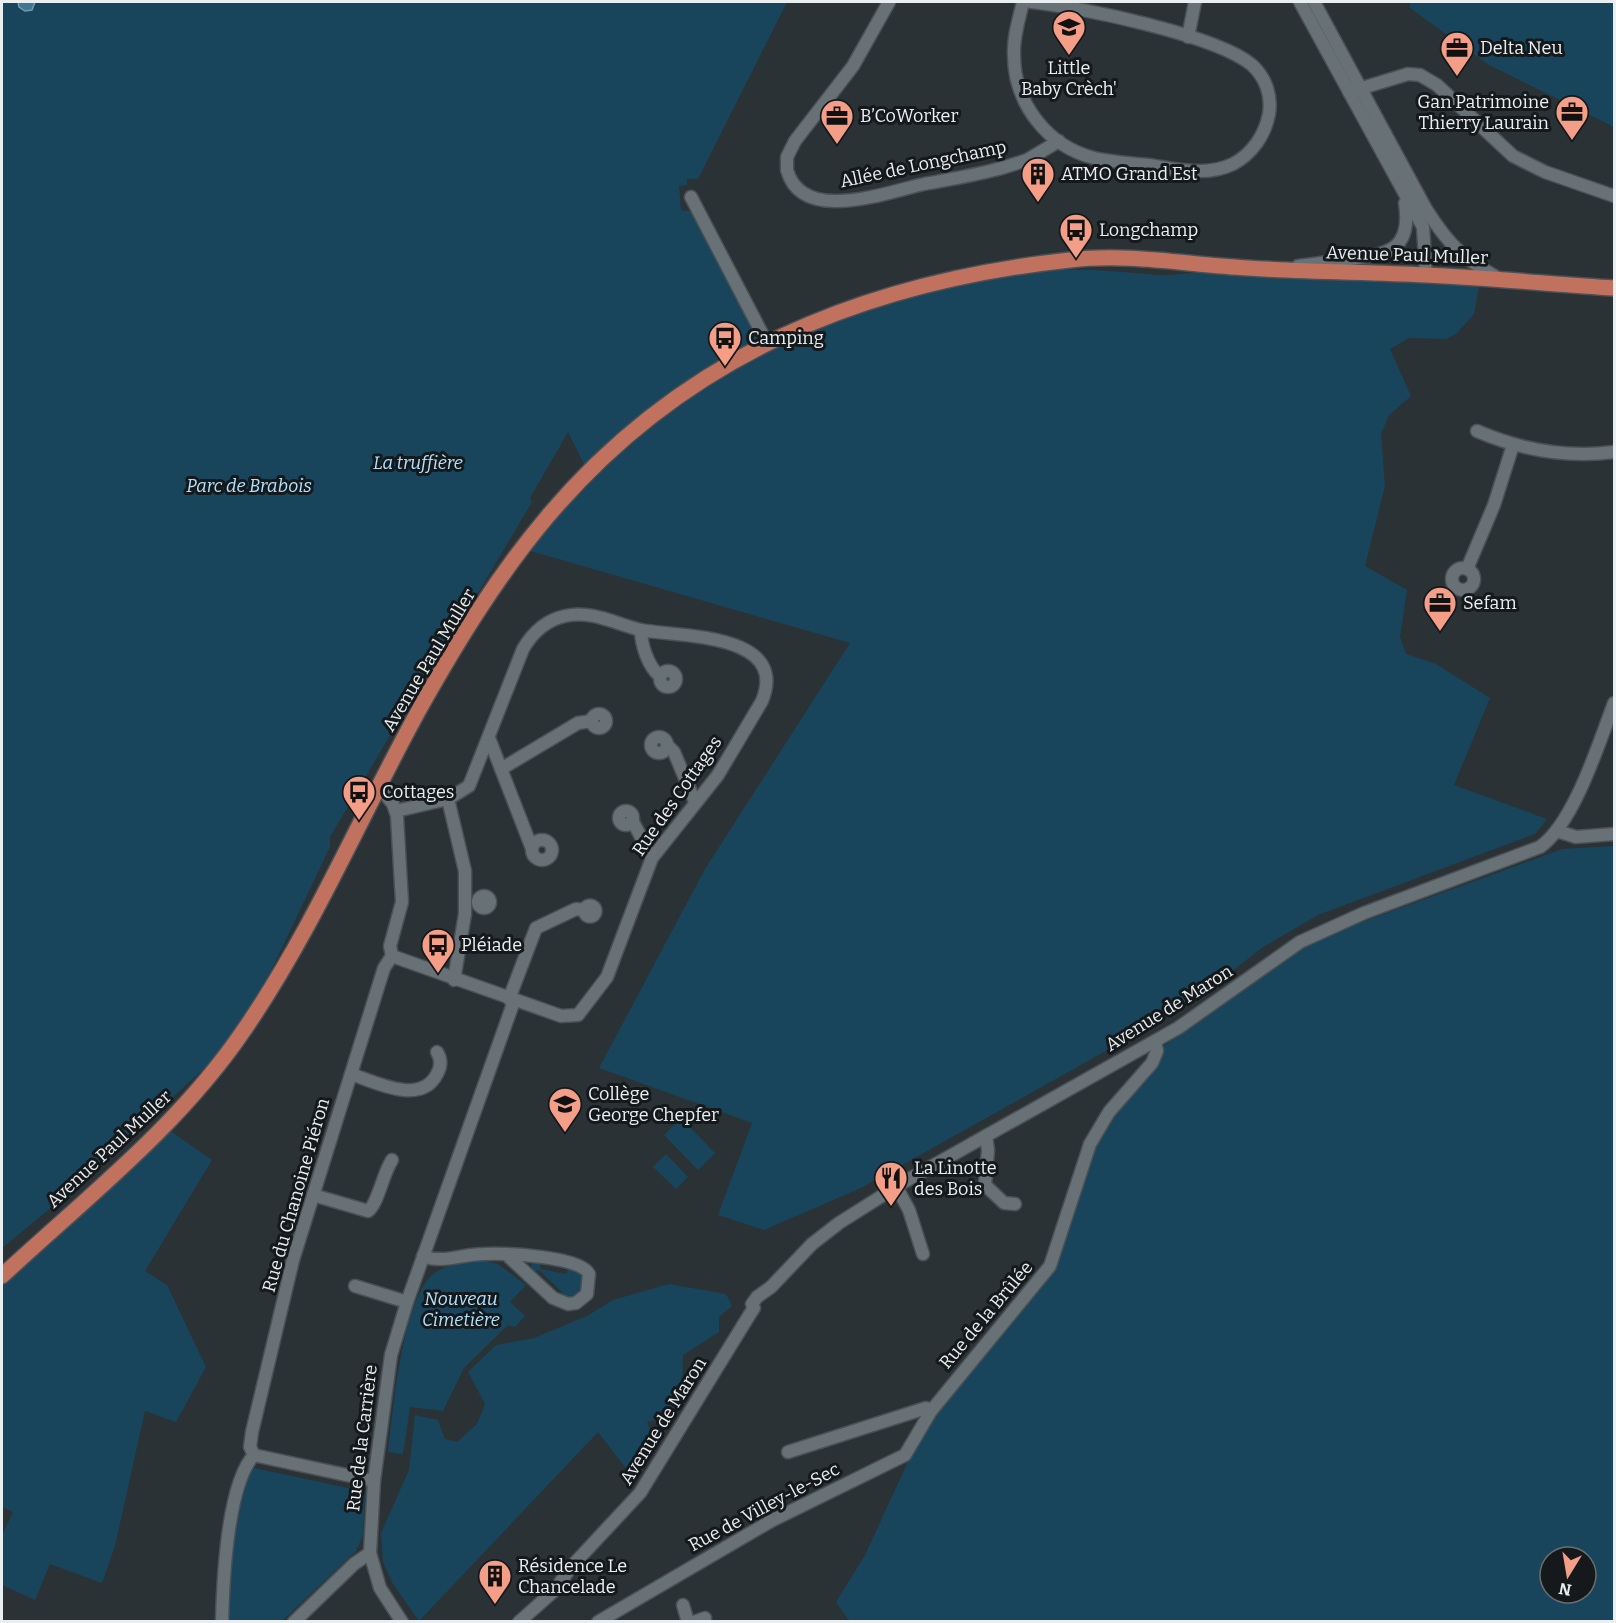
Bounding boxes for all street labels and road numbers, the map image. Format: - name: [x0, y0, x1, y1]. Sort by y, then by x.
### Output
- street label: Allée de Longchamp: [838, 136, 1008, 192]
- street label: Avenue Paul Muller: [1326, 241, 1489, 269]
- street label: Avenue Paul Muller: [378, 585, 480, 735]
- street label: Rue des Cottages: [627, 732, 727, 860]
- street label: Avenue de Maron: [1101, 960, 1237, 1056]
- street label: Avenue Paul Muller: [42, 1086, 176, 1212]
- street label: Rue du Chanoine Piéron: [258, 1095, 334, 1295]
- street label: Rue de la Brûlée: [935, 1257, 1037, 1373]
- street label: Avenue de Maron: [615, 1353, 711, 1489]
- street label: Rue de la Carrière: [342, 1363, 382, 1513]
- street label: Rue de Villey-le-Sec: [685, 1458, 843, 1556]

